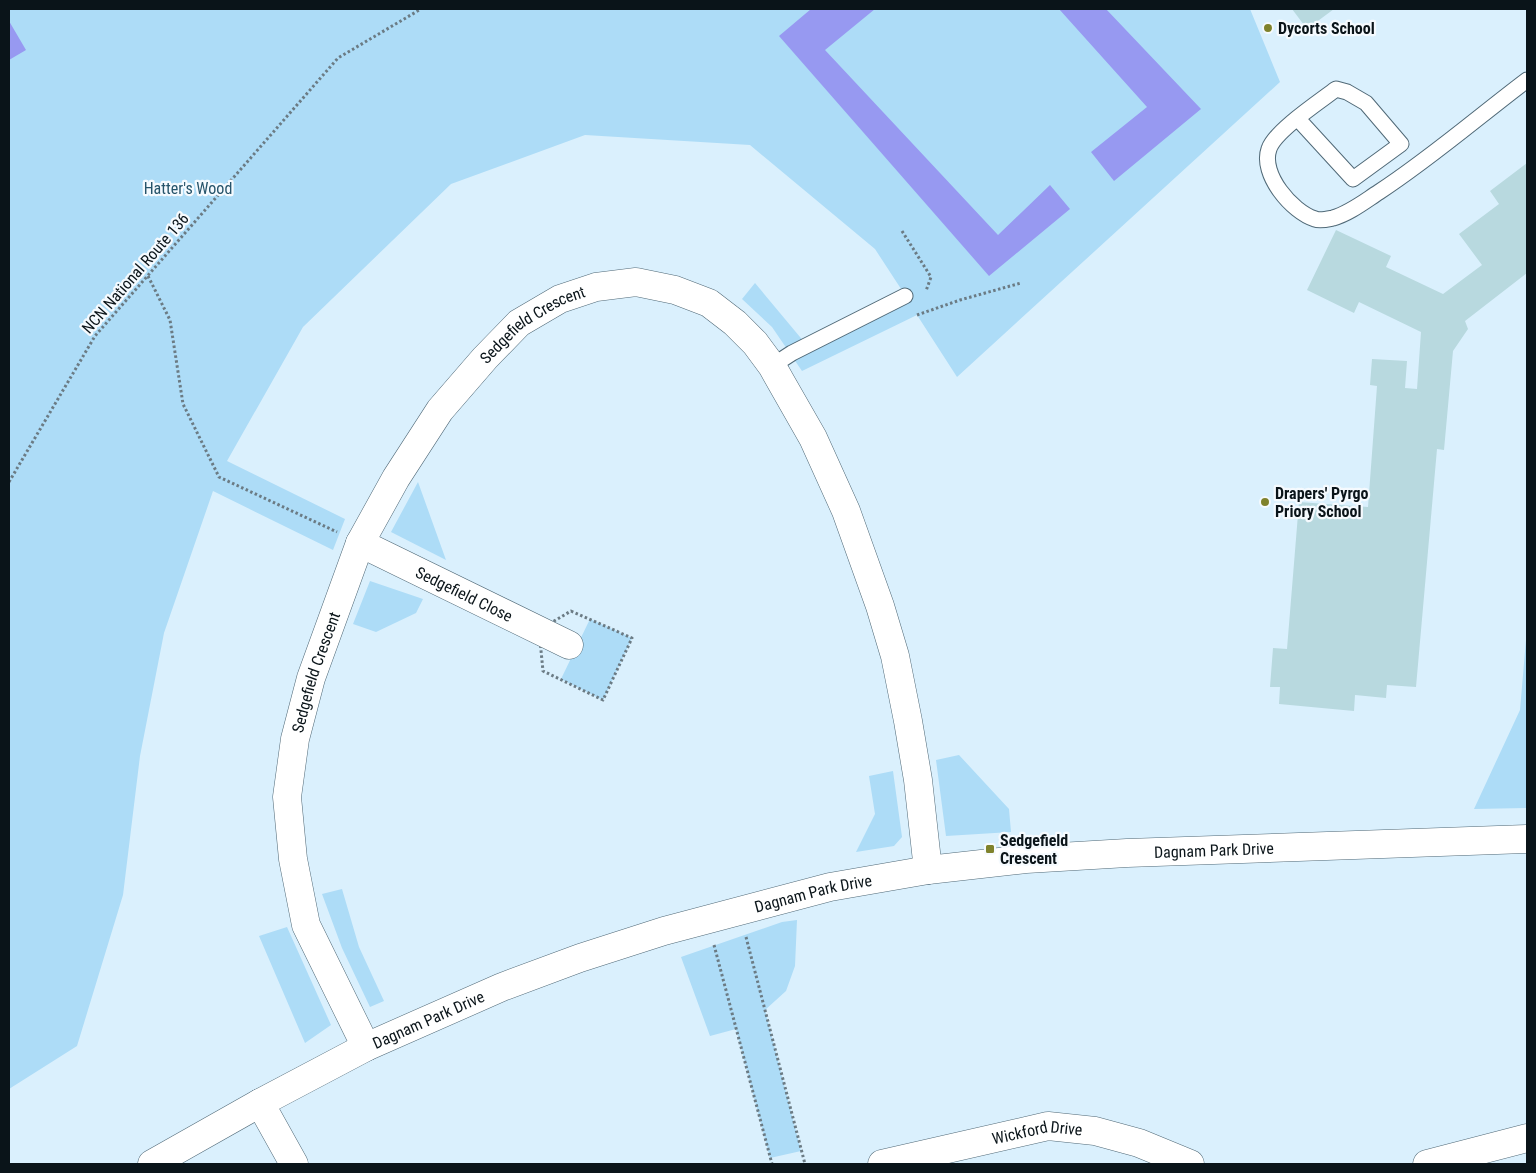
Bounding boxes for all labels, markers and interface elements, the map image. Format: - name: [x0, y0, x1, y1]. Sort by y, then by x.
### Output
- place label: Dycorts School: [1278, 19, 1375, 38]
- marker: Dycorts School: [1262, 22, 1274, 34]
- park label: Hatter's Wood: [144, 179, 232, 198]
- street label: NCN National Route 136: [78, 209, 193, 337]
- street label: Sedgefield Crescent: [476, 282, 588, 368]
- place label: Drapers' Pyrgo Priory School: [1275, 484, 1369, 521]
- marker: Drapers' Pyrgo Priory School: [1259, 496, 1271, 508]
- street label: Sedgefield Close: [413, 563, 516, 626]
- street label: Sedgefield Crescent: [288, 609, 344, 735]
- place label: Sedgefield Crescent: [1000, 831, 1068, 868]
- street label: Dagnam Park Drive: [1154, 839, 1274, 862]
- marker: Sedgefield Crescent: [984, 843, 996, 855]
- street label: Dagnam Park Drive: [753, 871, 873, 917]
- street label: Dagnam Park Drive: [370, 987, 487, 1053]
- street label: Wickford Drive: [990, 1117, 1083, 1149]

